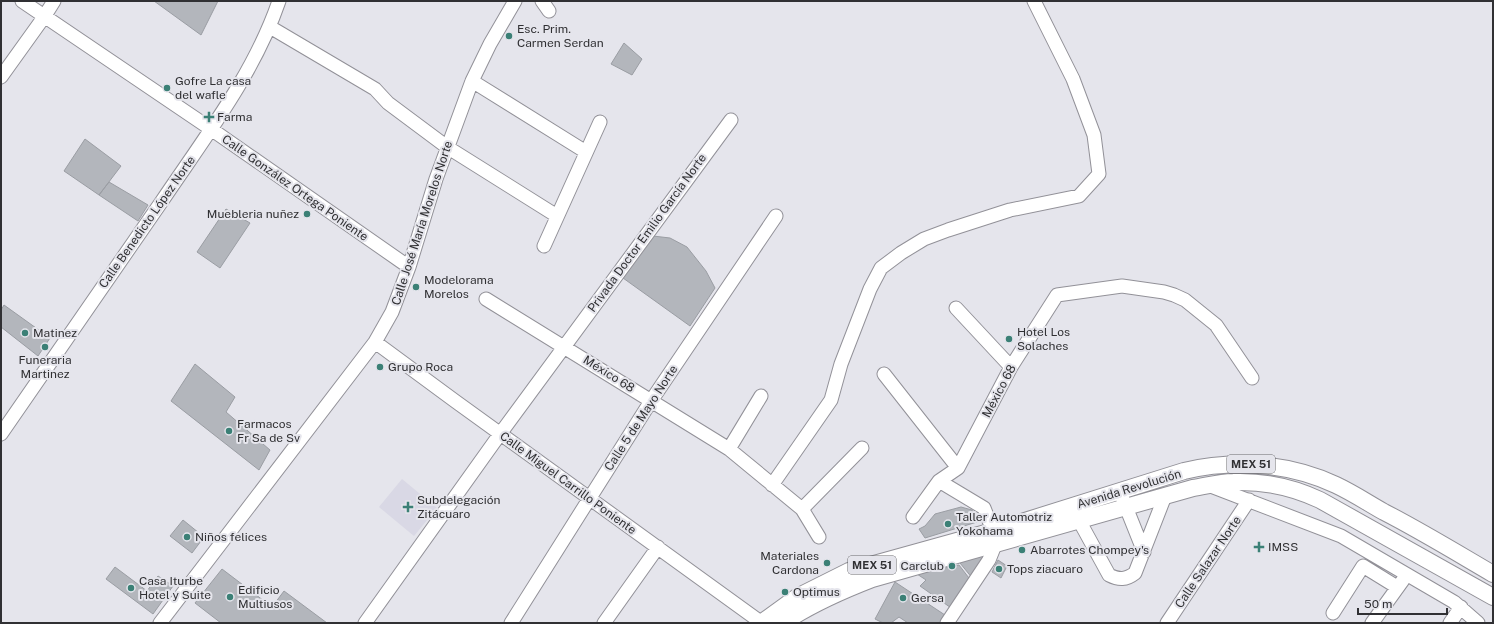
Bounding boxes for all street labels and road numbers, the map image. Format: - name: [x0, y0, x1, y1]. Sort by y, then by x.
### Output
- street label: Calle González Ortega Poniente: [219, 132, 371, 244]
- street label: Calle José María Morelos Norte: [389, 139, 455, 307]
- street label: Privada Doctor Emilio García Norte: [585, 151, 709, 315]
- street label: Calle Benedicto López Norte: [96, 153, 198, 291]
- street label: México 68: [581, 353, 637, 395]
- street label: Calle 5 de Mayo Norte: [602, 362, 680, 473]
- street label: México 68: [979, 362, 1019, 420]
- street label: Calle Miguel Carrillo Poniente: [497, 429, 639, 537]
- road number: MEX 51: [1227, 455, 1275, 473]
- street label: Avenida Revolución: [1075, 467, 1183, 511]
- street label: Calle Salazar Norte: [1172, 513, 1244, 611]
- road number: MEX 51: [848, 556, 896, 574]

